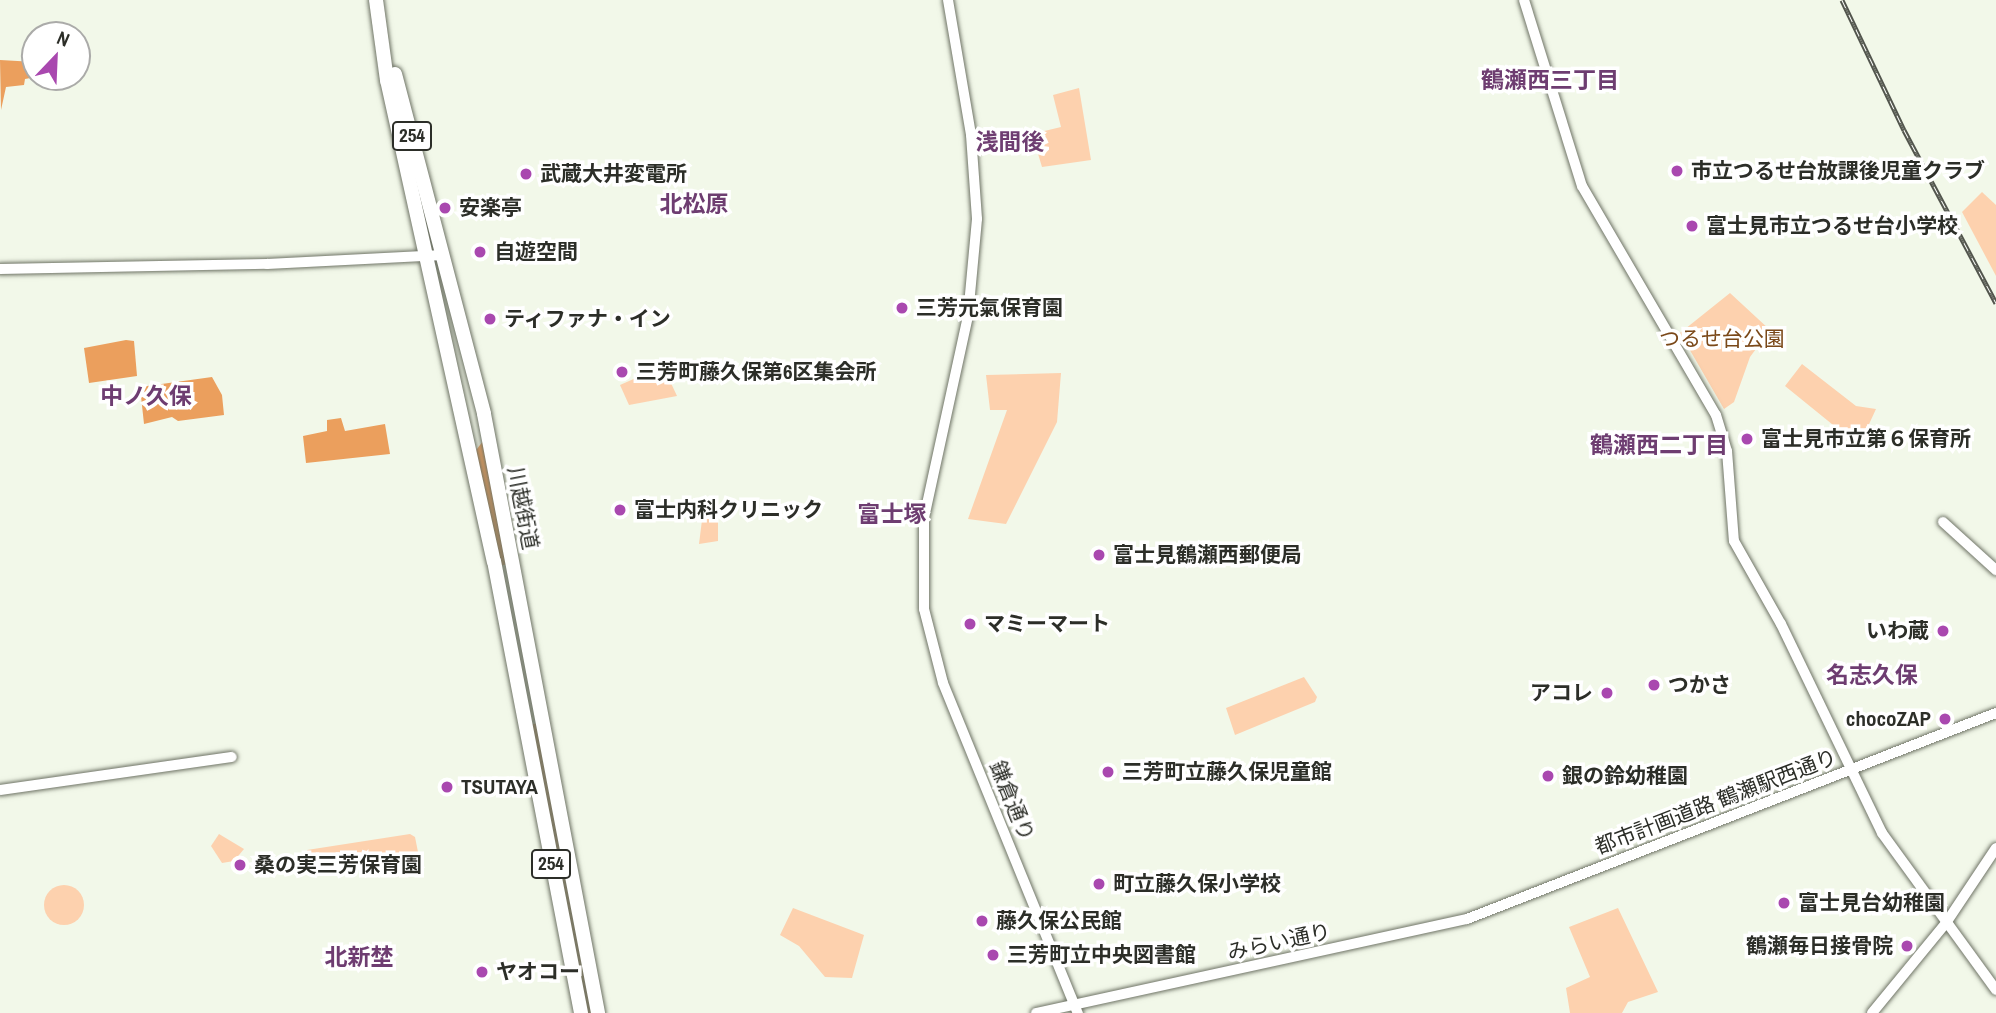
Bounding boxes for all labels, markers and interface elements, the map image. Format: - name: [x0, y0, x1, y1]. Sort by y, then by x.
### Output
- north arrow: [21, 21, 91, 91]
- text: N: [53, 24, 74, 53]
- district label: 鶴瀬西三丁目: [1481, 66, 1619, 94]
- road number: 254: [391, 120, 433, 152]
- district label: 浅間後: [976, 128, 1044, 156]
- place label: 市立つるせ台放課後児童クラブ: [1691, 158, 1985, 184]
- place label: 武蔵大井変電所: [540, 161, 687, 187]
- marker: 市立つるせ台放課後児童クラブ: [1669, 163, 1685, 179]
- marker: 武蔵大井変電所: [518, 166, 534, 182]
- district label: 北松原: [660, 190, 728, 218]
- place label: 安楽亭: [459, 195, 522, 221]
- marker: 安楽亭: [437, 200, 453, 216]
- place label: 富士見市立つるせ台小学校: [1706, 213, 1958, 239]
- marker: 富士見市立つるせ台小学校: [1684, 218, 1700, 234]
- place label: 自遊空間: [494, 239, 578, 265]
- marker: 自遊空間: [472, 244, 488, 260]
- place label: 三芳元氣保育園: [916, 295, 1063, 321]
- marker: 三芳元氣保育園: [894, 300, 910, 316]
- place label: ティファナ・イン: [504, 306, 672, 332]
- marker: ティファナ・イン: [482, 311, 498, 327]
- park label: つるせ台公園: [1659, 326, 1785, 352]
- place label: 三芳町藤久保第6区集会所: [636, 359, 877, 385]
- marker: 三芳町藤久保第6区集会所: [614, 364, 630, 380]
- district label: 中ノ久保: [100, 382, 192, 410]
- place label: 富士見市立第６保育所: [1761, 426, 1971, 452]
- district label: 鶴瀬西二丁目: [1590, 431, 1728, 459]
- marker: 富士見市立第６保育所: [1739, 431, 1755, 447]
- street label: 川越街道: [503, 464, 543, 552]
- place label: 富士内科クリニック: [634, 497, 823, 523]
- district label: 富士塚: [858, 500, 926, 528]
- marker: 富士内科クリニック: [612, 502, 628, 518]
- place label: 富士見鶴瀬西郵便局: [1113, 542, 1302, 568]
- marker: 富士見鶴瀬西郵便局: [1091, 547, 1107, 563]
- place label: マミーマート: [984, 611, 1110, 637]
- marker: マミーマート: [962, 616, 978, 632]
- place label: いわ蔵: [1866, 618, 1929, 644]
- marker: いわ蔵: [1935, 623, 1951, 639]
- district label: 名志久保: [1826, 661, 1918, 689]
- place label: つかさ: [1668, 672, 1731, 698]
- marker: つかさ: [1646, 677, 1662, 693]
- place label: アコレ: [1530, 680, 1593, 706]
- marker: アコレ: [1599, 685, 1615, 701]
- place label: chocoZAP: [1846, 706, 1931, 732]
- marker: chocoZAP: [1937, 711, 1953, 727]
- street label: 都市計画道路 鶴瀬駅西通り: [1592, 744, 1840, 860]
- street label: 鎌倉通り: [985, 757, 1039, 845]
- place label: 三芳町立藤久保児童館: [1122, 759, 1332, 785]
- place label: 銀の鈴幼稚園: [1562, 763, 1688, 789]
- marker: 三芳町立藤久保児童館: [1100, 764, 1116, 780]
- marker: 銀の鈴幼稚園: [1540, 768, 1556, 784]
- place label: TSUTAYA: [461, 774, 538, 800]
- marker: TSUTAYA: [439, 779, 455, 795]
- road number: 254: [530, 848, 572, 880]
- place label: 桑の実三芳保育園: [254, 852, 422, 878]
- marker: 桑の実三芳保育園: [232, 857, 248, 873]
- place label: 町立藤久保小学校: [1113, 871, 1281, 897]
- marker: 町立藤久保小学校: [1091, 876, 1107, 892]
- place label: 富士見台幼稚園: [1798, 890, 1945, 916]
- marker: 富士見台幼稚園: [1776, 895, 1792, 911]
- place label: 藤久保公民館: [996, 908, 1122, 934]
- marker: 藤久保公民館: [974, 913, 990, 929]
- street label: みらい通り: [1225, 919, 1333, 965]
- place label: 鶴瀬毎日接骨院: [1746, 933, 1893, 959]
- marker: 鶴瀬毎日接骨院: [1899, 938, 1915, 954]
- place label: 三芳町立中央図書館: [1007, 942, 1196, 968]
- district label: 北新埜: [325, 943, 393, 971]
- marker: 三芳町立中央図書館: [985, 947, 1001, 963]
- place label: ヤオコー: [496, 959, 580, 985]
- marker: ヤオコー: [474, 964, 490, 980]

